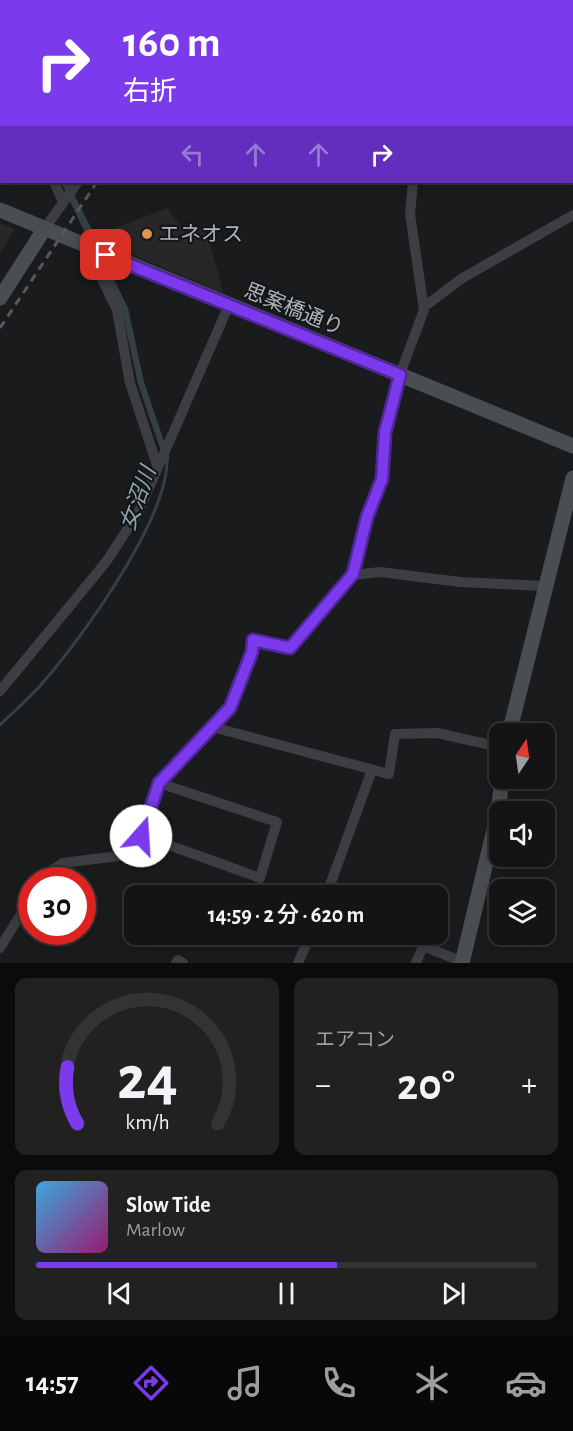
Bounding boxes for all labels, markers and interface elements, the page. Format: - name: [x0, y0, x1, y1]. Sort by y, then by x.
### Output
- text: 160 m: [123, 22, 221, 64]
- icon: right: [24, 24, 102, 102]
- text: 右折: [123, 78, 177, 105]
- icon: left: [176, 138, 209, 171]
- icon: ahead: [239, 138, 272, 171]
- icon: ahead: [302, 138, 335, 171]
- icon: right: [365, 138, 398, 171]
- place label: エネオス: [159, 224, 243, 245]
- marker: エネオス: [140, 227, 154, 241]
- pin: [80, 229, 131, 280]
- icon: arrive: [89, 238, 122, 271]
- street label: 思案橋通り: [241, 279, 347, 339]
- water label: 女沼川: [115, 461, 160, 533]
- north arrow: [489, 723, 555, 789]
- map controls: [489, 723, 555, 945]
- button: sound: [489, 801, 555, 867]
- position arrow: [109, 804, 173, 868]
- speed limit sign: 30: [18, 867, 96, 945]
- button: layers: [489, 879, 555, 945]
- text: 14:59 · 2 分 · 620 m: [208, 904, 364, 926]
- text: エアコン: [315, 1030, 395, 1050]
- text: 24: [117, 1048, 177, 1110]
- text: 20°: [397, 1063, 455, 1108]
- text: −: [315, 1069, 331, 1102]
- text: +: [521, 1069, 537, 1102]
- text: km/h: [125, 1112, 169, 1133]
- text: Slow Tide: [126, 1194, 211, 1216]
- text: Marlow: [126, 1220, 185, 1240]
- icon: previous: [103, 1277, 136, 1310]
- icon: pause: [270, 1277, 303, 1310]
- icon: next: [437, 1277, 470, 1310]
- icon: directions: [130, 1362, 172, 1404]
- icon: music: [224, 1362, 266, 1404]
- icon: phone: [318, 1362, 360, 1404]
- icon: climate: [411, 1362, 453, 1404]
- icon: car: [505, 1362, 547, 1404]
- text: 14:57: [26, 1369, 79, 1396]

